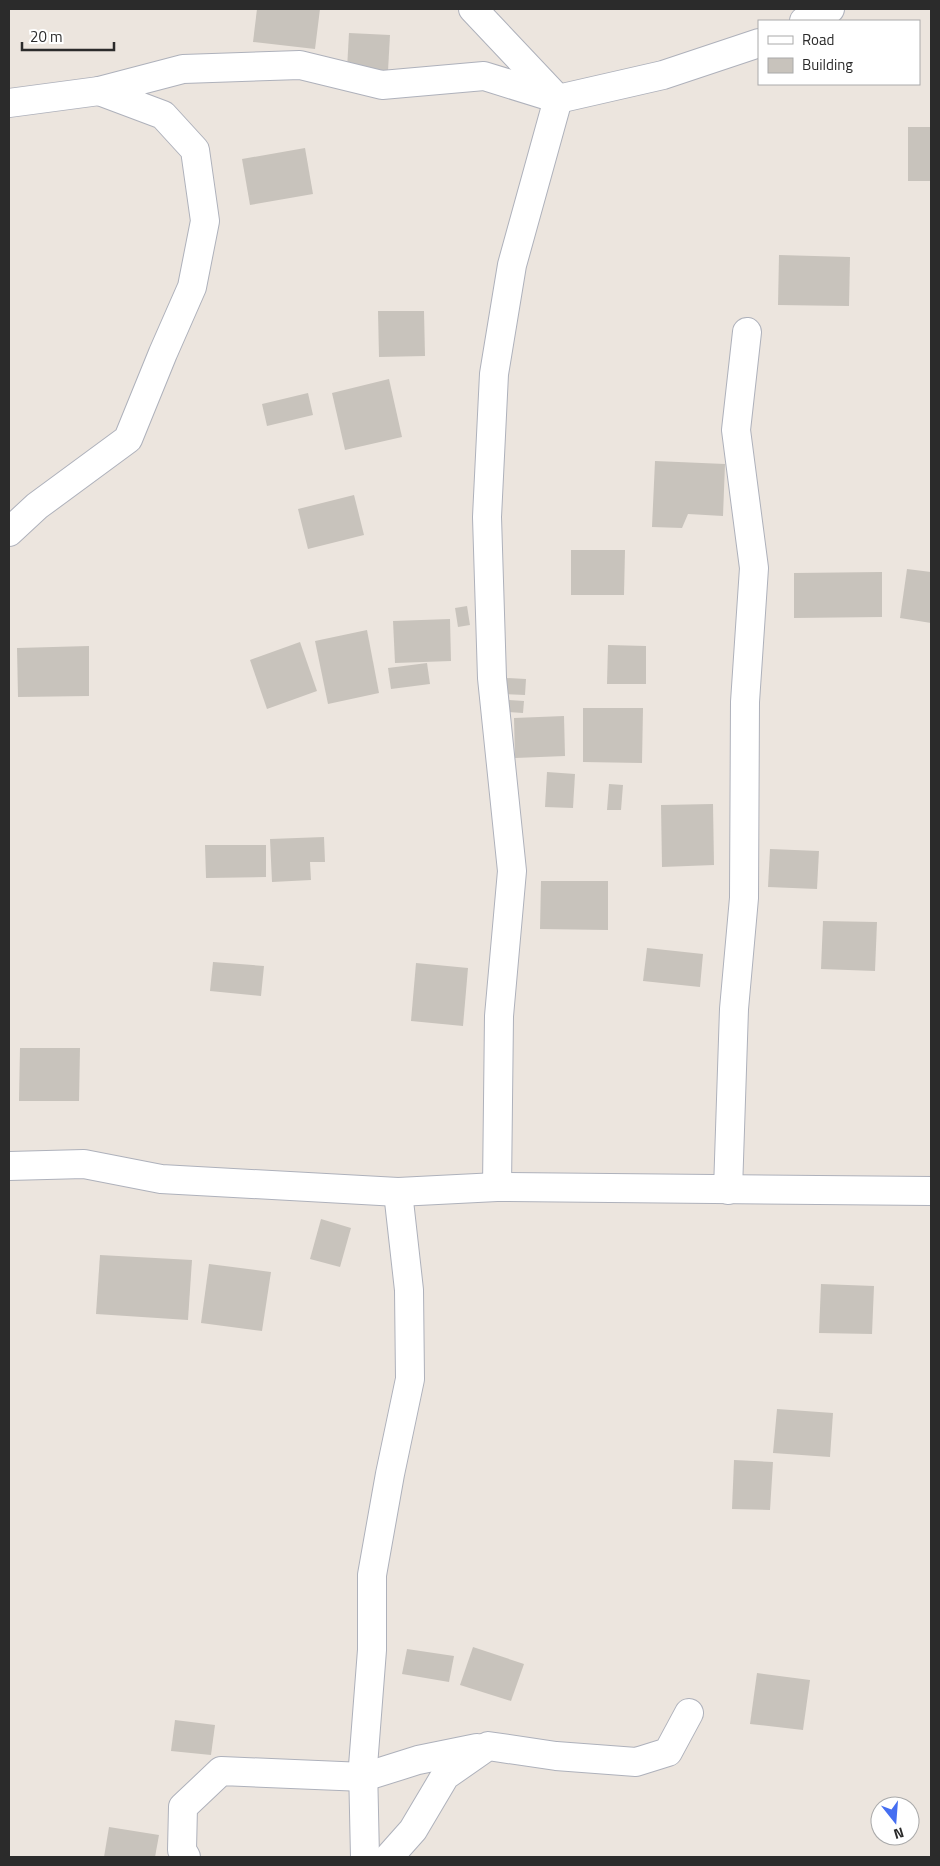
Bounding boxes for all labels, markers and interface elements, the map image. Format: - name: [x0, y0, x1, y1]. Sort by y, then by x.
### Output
- scale bar: [22, 20, 115, 52]
- legend: [758, 20, 920, 85]
- text: 20 m: [30, 25, 63, 48]
- text: Road: [802, 28, 834, 51]
- text: Building: [802, 53, 853, 76]
- north arrow: [870, 1796, 920, 1846]
- text: N: [891, 1822, 907, 1845]

